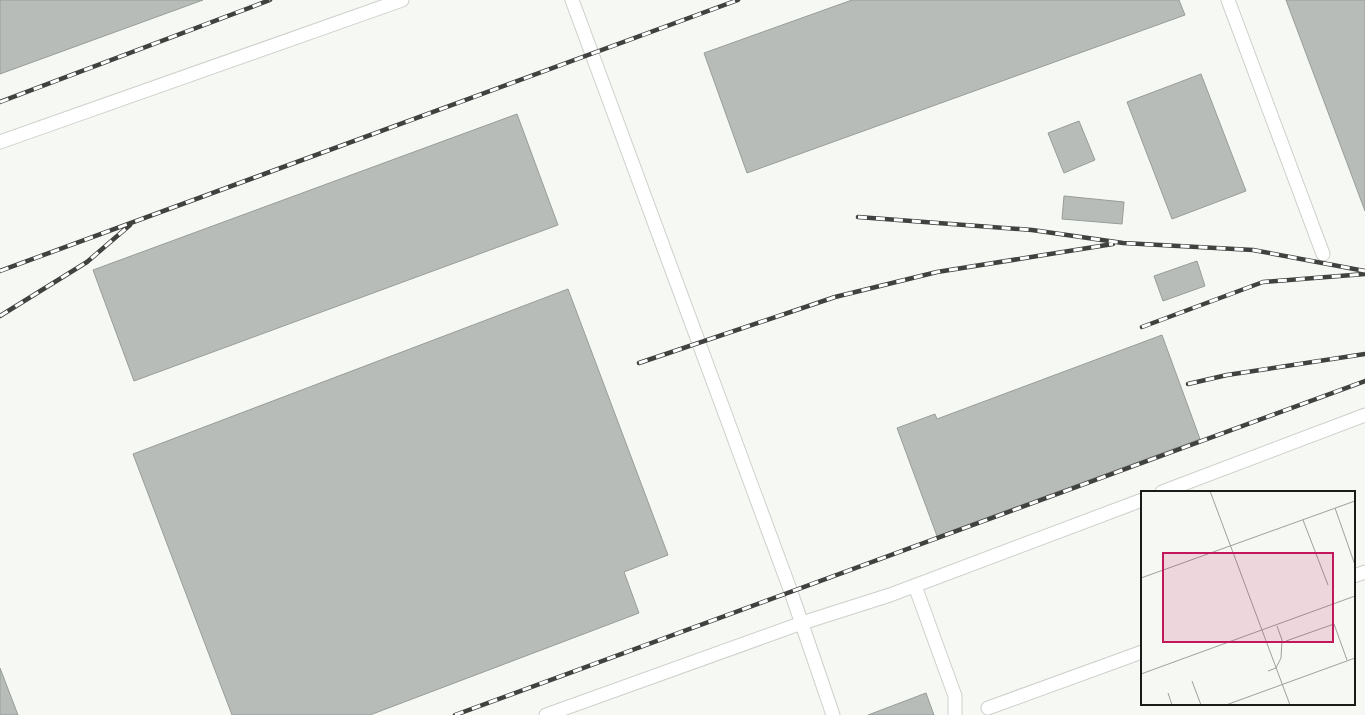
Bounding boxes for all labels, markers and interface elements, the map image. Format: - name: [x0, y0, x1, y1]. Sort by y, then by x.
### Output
- inset map: [1141, 491, 1355, 705]

